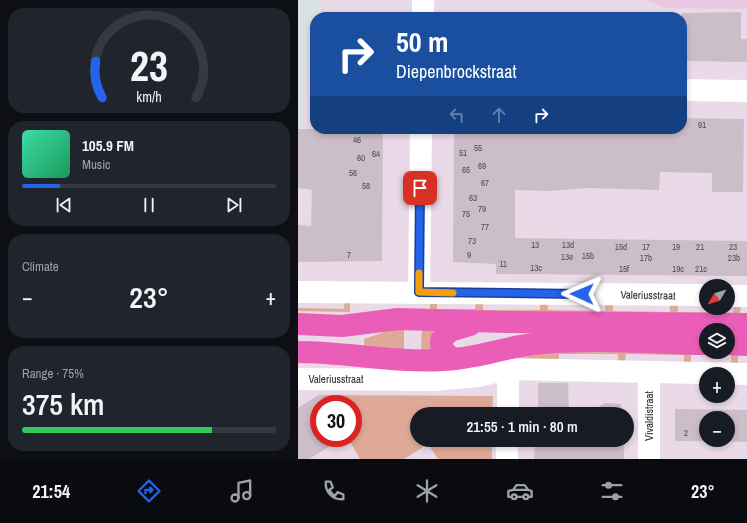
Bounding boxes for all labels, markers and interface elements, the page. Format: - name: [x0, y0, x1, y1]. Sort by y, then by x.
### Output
- text: 50 m: [396, 23, 448, 61]
- icon: right: [330, 28, 382, 80]
- text: 23: [130, 38, 168, 94]
- text: Diepenbrockstraat: [396, 59, 517, 84]
- text: km/h: [136, 87, 162, 106]
- icon: left: [446, 104, 468, 126]
- icon: ahead: [488, 104, 510, 126]
- icon: right: [530, 104, 552, 126]
- house number: 91: [698, 119, 706, 131]
- house number: 46: [353, 134, 361, 146]
- text: 105.9 FM: [82, 135, 134, 156]
- house number: 55: [474, 142, 482, 154]
- house number: 51: [459, 147, 467, 159]
- house number: 64: [372, 148, 380, 160]
- house number: 60: [357, 152, 365, 164]
- text: Music: [82, 156, 110, 173]
- house number: 69: [478, 160, 486, 172]
- house number: 65: [462, 164, 470, 176]
- house number: 56: [349, 167, 357, 179]
- pin: [403, 171, 437, 205]
- icon: arrive: [409, 177, 431, 199]
- house number: 67: [481, 177, 489, 189]
- house number: 58: [362, 180, 370, 192]
- house number: 63: [469, 192, 477, 204]
- icon: previous: [53, 194, 75, 216]
- icon: pause: [138, 194, 160, 216]
- icon: next: [223, 194, 245, 216]
- house number: 79: [478, 203, 486, 215]
- house number: 75: [462, 208, 470, 220]
- house number: 77: [481, 221, 489, 233]
- house number: 73: [468, 235, 476, 247]
- house number: 13: [531, 239, 539, 251]
- house number: 13d: [562, 239, 574, 251]
- house number: 15d: [615, 241, 627, 253]
- house number: 17: [642, 241, 650, 253]
- house number: 19: [672, 241, 680, 253]
- house number: 21: [696, 241, 704, 253]
- house number: 23: [729, 241, 737, 253]
- house number: 7: [347, 249, 351, 261]
- house number: 9: [467, 249, 471, 261]
- house number: 15b: [582, 250, 594, 262]
- house number: 13e: [561, 251, 573, 263]
- house number: 17b: [640, 252, 652, 264]
- house number: 23b: [728, 252, 740, 264]
- text: Climate: [22, 258, 59, 275]
- house number: 11: [499, 258, 507, 270]
- house number: 13c: [530, 262, 542, 274]
- house number: 15f: [619, 263, 630, 275]
- house number: 19c: [672, 263, 684, 275]
- house number: 21c: [695, 263, 707, 275]
- position arrow: [561, 273, 603, 315]
- text: 23°: [129, 277, 169, 317]
- north arrow: [699, 279, 735, 315]
- map controls: [699, 279, 735, 447]
- text: −: [22, 282, 33, 312]
- text: +: [265, 282, 276, 312]
- street label: Valeriusstraat: [620, 288, 676, 302]
- button: layers: [699, 323, 735, 359]
- text: Range · 75%: [22, 365, 84, 382]
- button: +: [699, 367, 735, 403]
- street label: Valeriusstraat: [309, 372, 364, 386]
- text: 375 km: [22, 384, 104, 424]
- street label: Vivaldistraat: [642, 391, 656, 441]
- speed limit sign: 30: [310, 395, 362, 447]
- button: −: [699, 411, 735, 447]
- text: 21:55 · 1 min · 80 m: [466, 416, 578, 437]
- house number: 2: [684, 427, 688, 439]
- icon: directions: [135, 477, 163, 505]
- icon: music: [228, 477, 256, 505]
- icon: phone: [320, 477, 348, 505]
- icon: climate: [413, 477, 441, 505]
- icon: car: [506, 477, 534, 505]
- icon: filters: [598, 477, 626, 505]
- text: 21:54: [32, 479, 70, 504]
- text: 23°: [691, 479, 715, 504]

